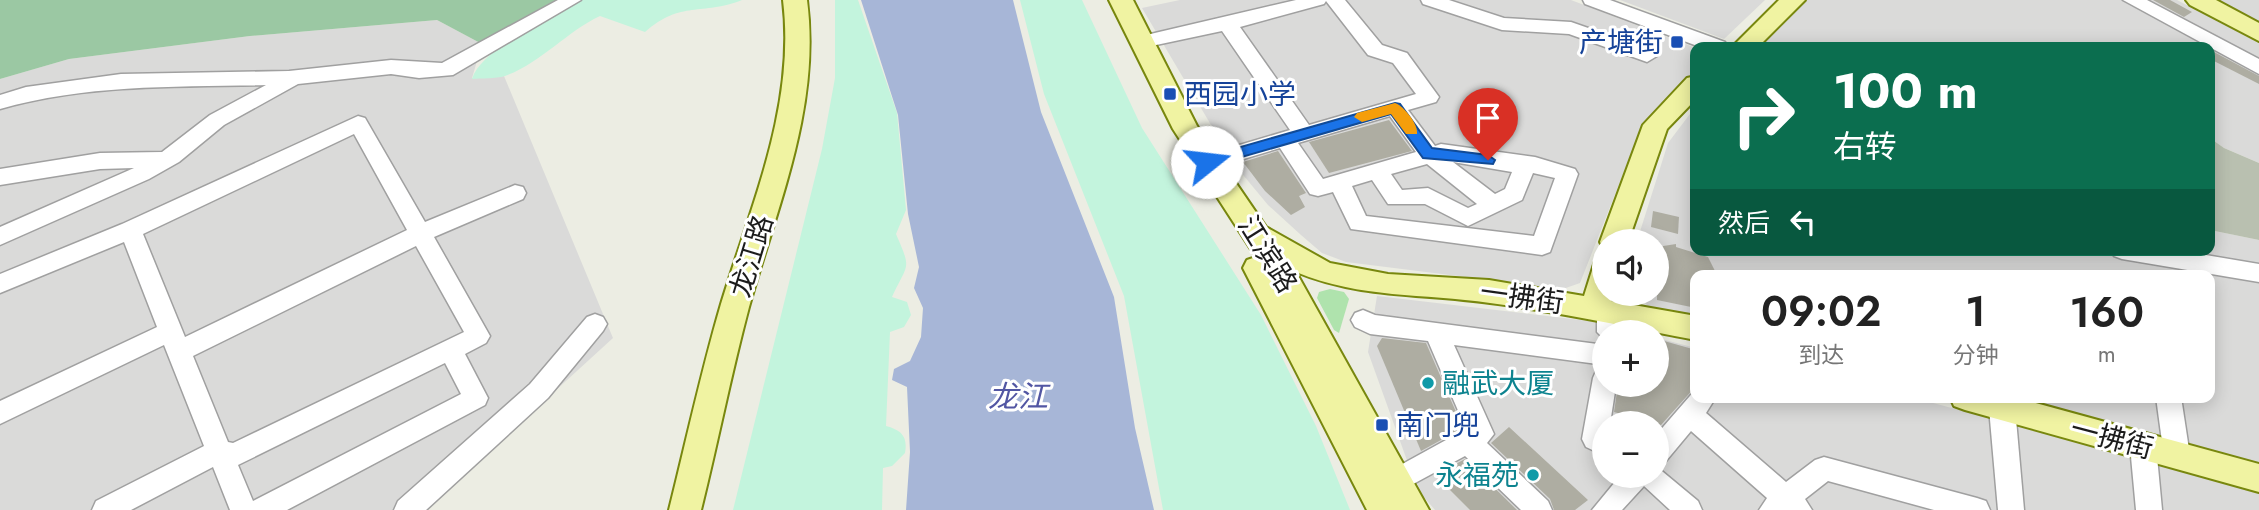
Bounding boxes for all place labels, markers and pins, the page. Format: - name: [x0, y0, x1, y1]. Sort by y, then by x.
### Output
- place label: 产塘街: [1579, 22, 1663, 63]
- marker: 产塘街: [1669, 34, 1685, 50]
- place label: 西园小学: [1184, 74, 1296, 115]
- marker: 西园小学: [1162, 86, 1178, 102]
- pin: [1458, 88, 1518, 160]
- place label: 融武大厦: [1442, 363, 1554, 404]
- marker: 融武大厦: [1420, 375, 1436, 391]
- place label: 南门兜: [1396, 405, 1480, 446]
- marker: 南门兜: [1374, 417, 1390, 433]
- place label: 永福苑: [1435, 455, 1519, 496]
- marker: 永福苑: [1525, 467, 1541, 483]

